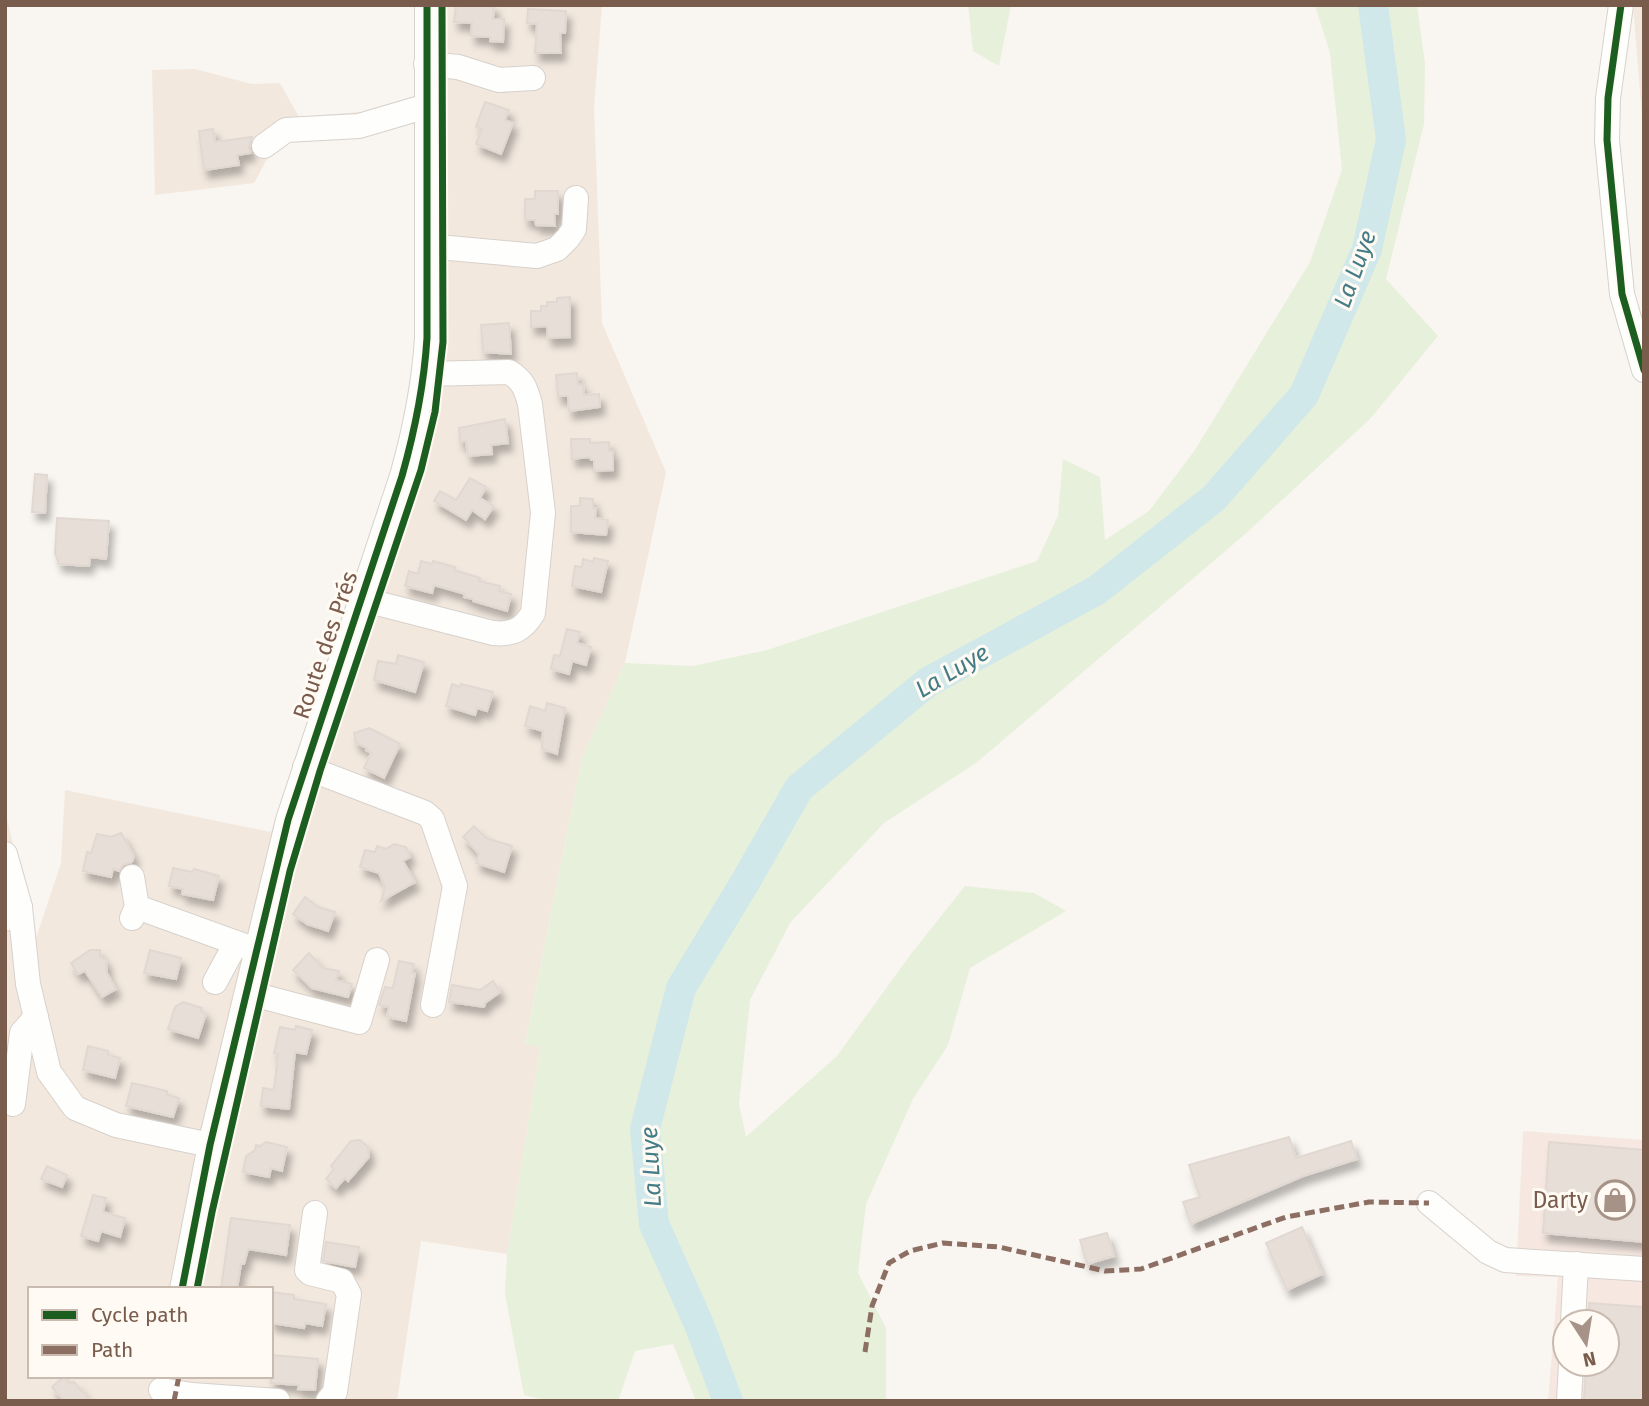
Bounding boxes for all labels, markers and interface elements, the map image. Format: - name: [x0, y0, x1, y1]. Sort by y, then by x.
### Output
- water label: La Luye: [1328, 226, 1382, 312]
- street label: Route des Prés: [287, 567, 363, 723]
- water label: La Luye: [910, 638, 994, 704]
- water label: La Luye: [635, 1126, 667, 1208]
- shop icon: Darty: [1594, 1179, 1636, 1221]
- place label: Darty: [1533, 1186, 1589, 1214]
- legend: [28, 1287, 273, 1378]
- text: Cycle path: [91, 1302, 189, 1328]
- north arrow: [1551, 1308, 1621, 1378]
- text: Path: [91, 1337, 133, 1363]
- text: N: [1581, 1347, 1598, 1372]

